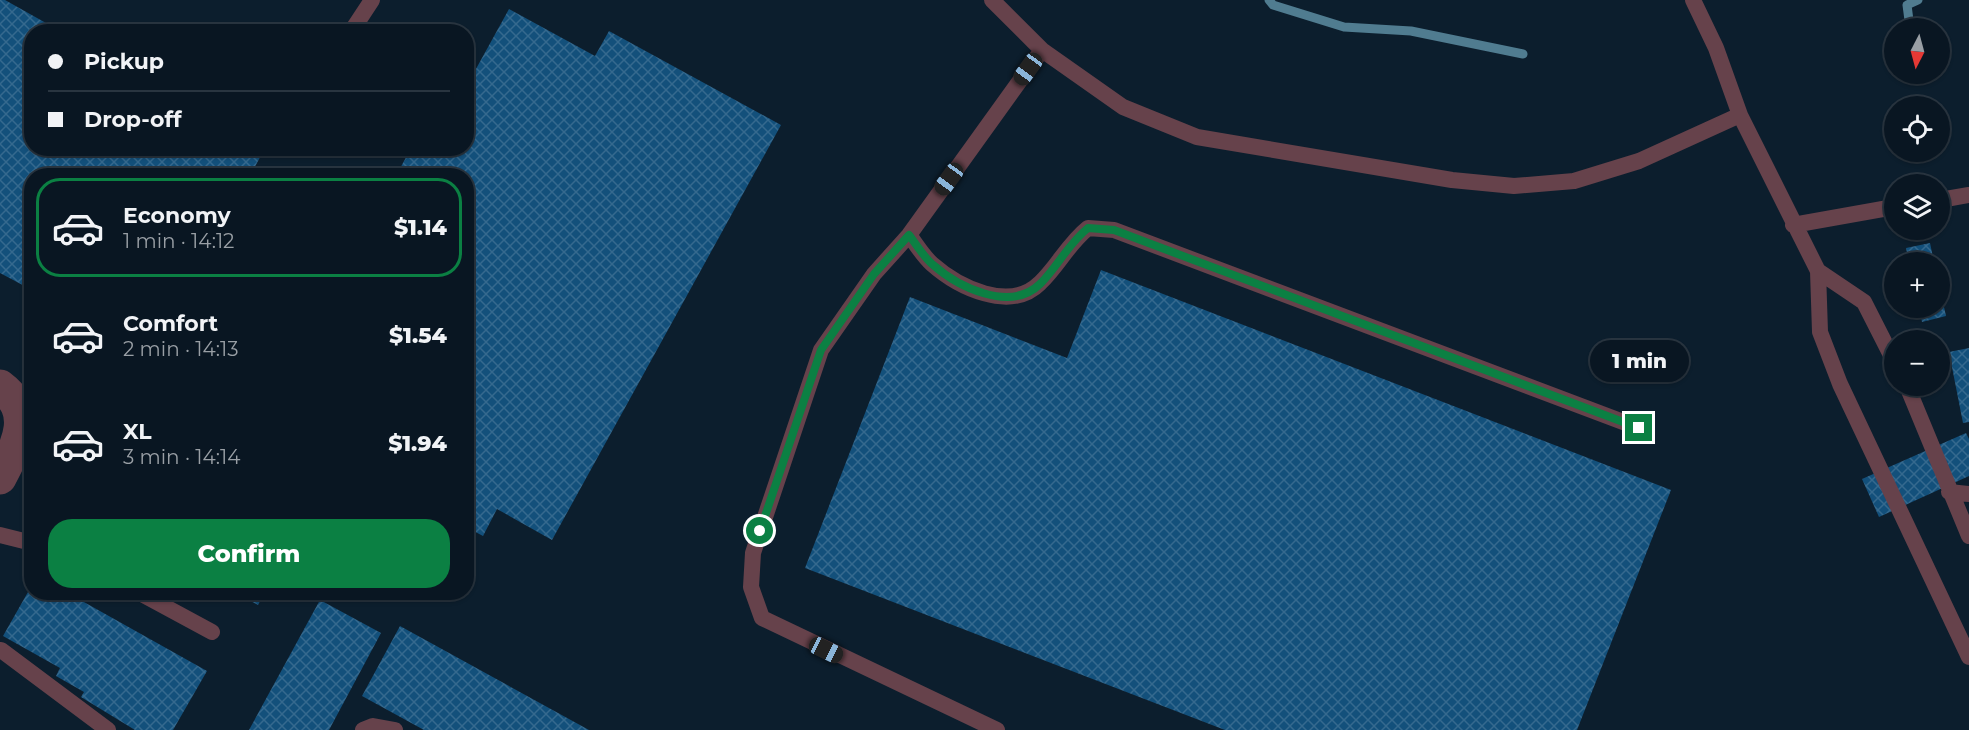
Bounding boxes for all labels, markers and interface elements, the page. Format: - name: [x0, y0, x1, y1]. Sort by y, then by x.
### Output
- north arrow: [1884, 18, 1950, 84]
- map controls: [1884, 18, 1950, 396]
- text: Pickup: [84, 48, 164, 75]
- car: [1010, 49, 1046, 89]
- button: locate: [1884, 96, 1950, 162]
- text: Drop-off: [84, 106, 182, 133]
- car: [931, 159, 967, 199]
- button: layers: [1884, 174, 1950, 240]
- icon: car: [51, 201, 105, 255]
- text: Economy: [123, 202, 231, 229]
- text: $1.14: [394, 214, 447, 241]
- text: 1 min · 14:12: [123, 229, 234, 253]
- button: +: [1884, 252, 1950, 318]
- icon: car: [51, 309, 105, 363]
- text: Comfort: [123, 310, 218, 337]
- text: $1.54: [389, 322, 447, 349]
- button: −: [1884, 330, 1950, 396]
- text: 2 min · 14:13: [123, 337, 239, 361]
- callout: 1 min: [1590, 341, 1688, 383]
- text: 1 min: [1612, 349, 1667, 373]
- route end: [1625, 414, 1652, 441]
- icon: car: [51, 417, 105, 471]
- text: XL: [123, 418, 152, 445]
- text: $1.94: [388, 430, 447, 457]
- text: 3 min · 14:14: [123, 445, 240, 469]
- route start: [746, 517, 773, 544]
- button: Confirm: [48, 519, 450, 588]
- car: [806, 634, 846, 666]

